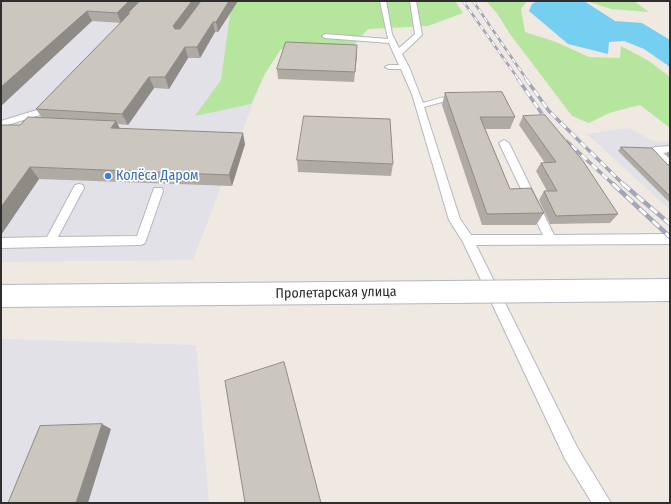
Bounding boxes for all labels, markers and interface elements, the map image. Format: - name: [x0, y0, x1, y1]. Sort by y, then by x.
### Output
- place label: Колёса Даром: [116, 168, 199, 184]
- marker: Колёса Даром: [103, 171, 113, 181]
- street label: Пролетарская улица: [275, 284, 397, 302]

